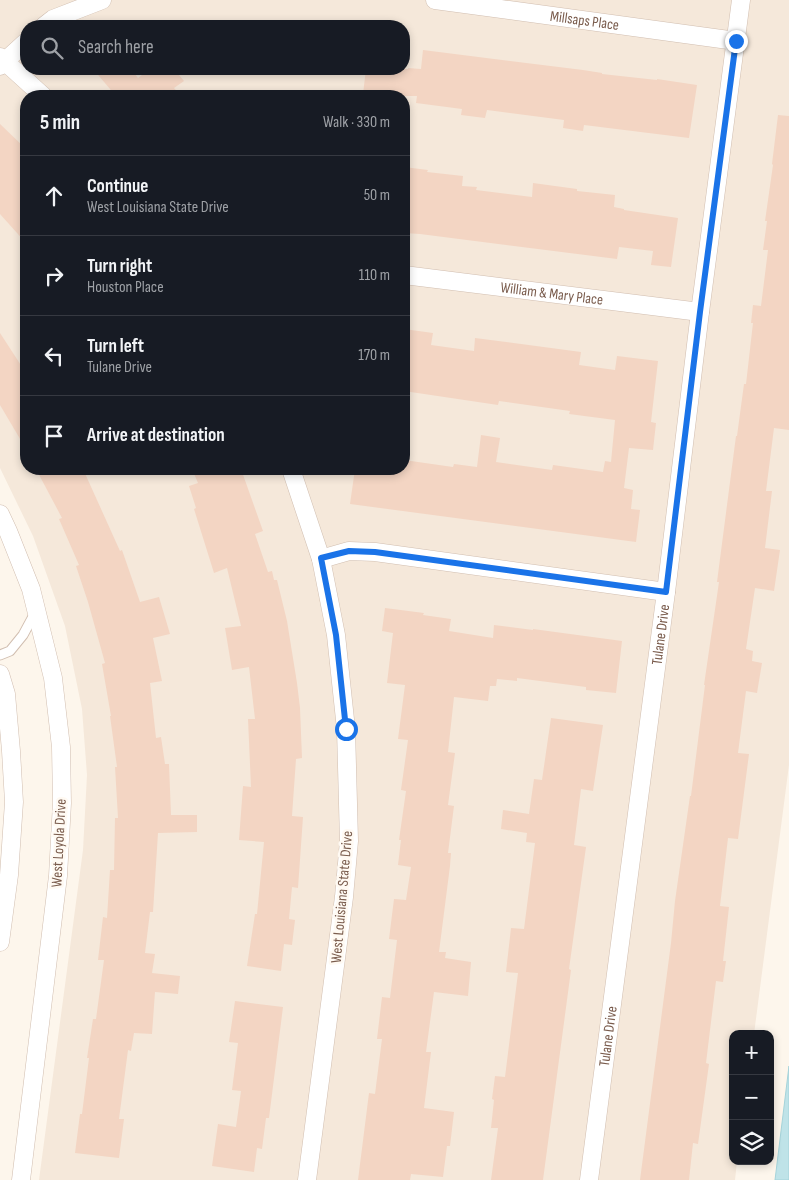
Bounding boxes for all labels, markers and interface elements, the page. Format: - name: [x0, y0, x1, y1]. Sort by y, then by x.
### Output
- street label: Millsaps Place: [549, 6, 620, 34]
- search box: [20, 20, 410, 75]
- route end: [725, 30, 748, 53]
- icon: search: [38, 34, 66, 62]
- text: Search here: [78, 36, 154, 59]
- text: 5 min: [40, 110, 80, 135]
- text: Walk · 330 m: [323, 113, 390, 132]
- text: Continue: [87, 175, 148, 198]
- icon: ahead: [40, 182, 68, 210]
- text: 50 m: [364, 186, 390, 205]
- text: West Louisiana State Drive: [87, 198, 229, 217]
- text: Turn right: [87, 255, 152, 278]
- icon: right: [40, 262, 68, 290]
- text: 110 m: [359, 266, 390, 285]
- text: Houston Place: [87, 278, 164, 297]
- street label: William & Mary Place: [499, 278, 604, 309]
- text: Turn left: [87, 335, 144, 358]
- icon: left: [40, 342, 68, 370]
- text: 170 m: [358, 346, 390, 365]
- text: Tulane Drive: [87, 358, 152, 377]
- icon: arrive: [40, 422, 68, 450]
- text: Arrive at destination: [87, 424, 225, 447]
- street label: Tulane Drive: [647, 603, 674, 666]
- route start: [335, 718, 358, 741]
- street label: West Loyola Drive: [47, 798, 71, 888]
- street label: West Louisiana State Drive: [327, 830, 357, 964]
- street label: Tulane Drive: [594, 1005, 621, 1068]
- map controls: [729, 1030, 774, 1165]
- button: +: [729, 1030, 774, 1075]
- button: −: [729, 1075, 774, 1120]
- button: layers: [729, 1120, 774, 1165]

